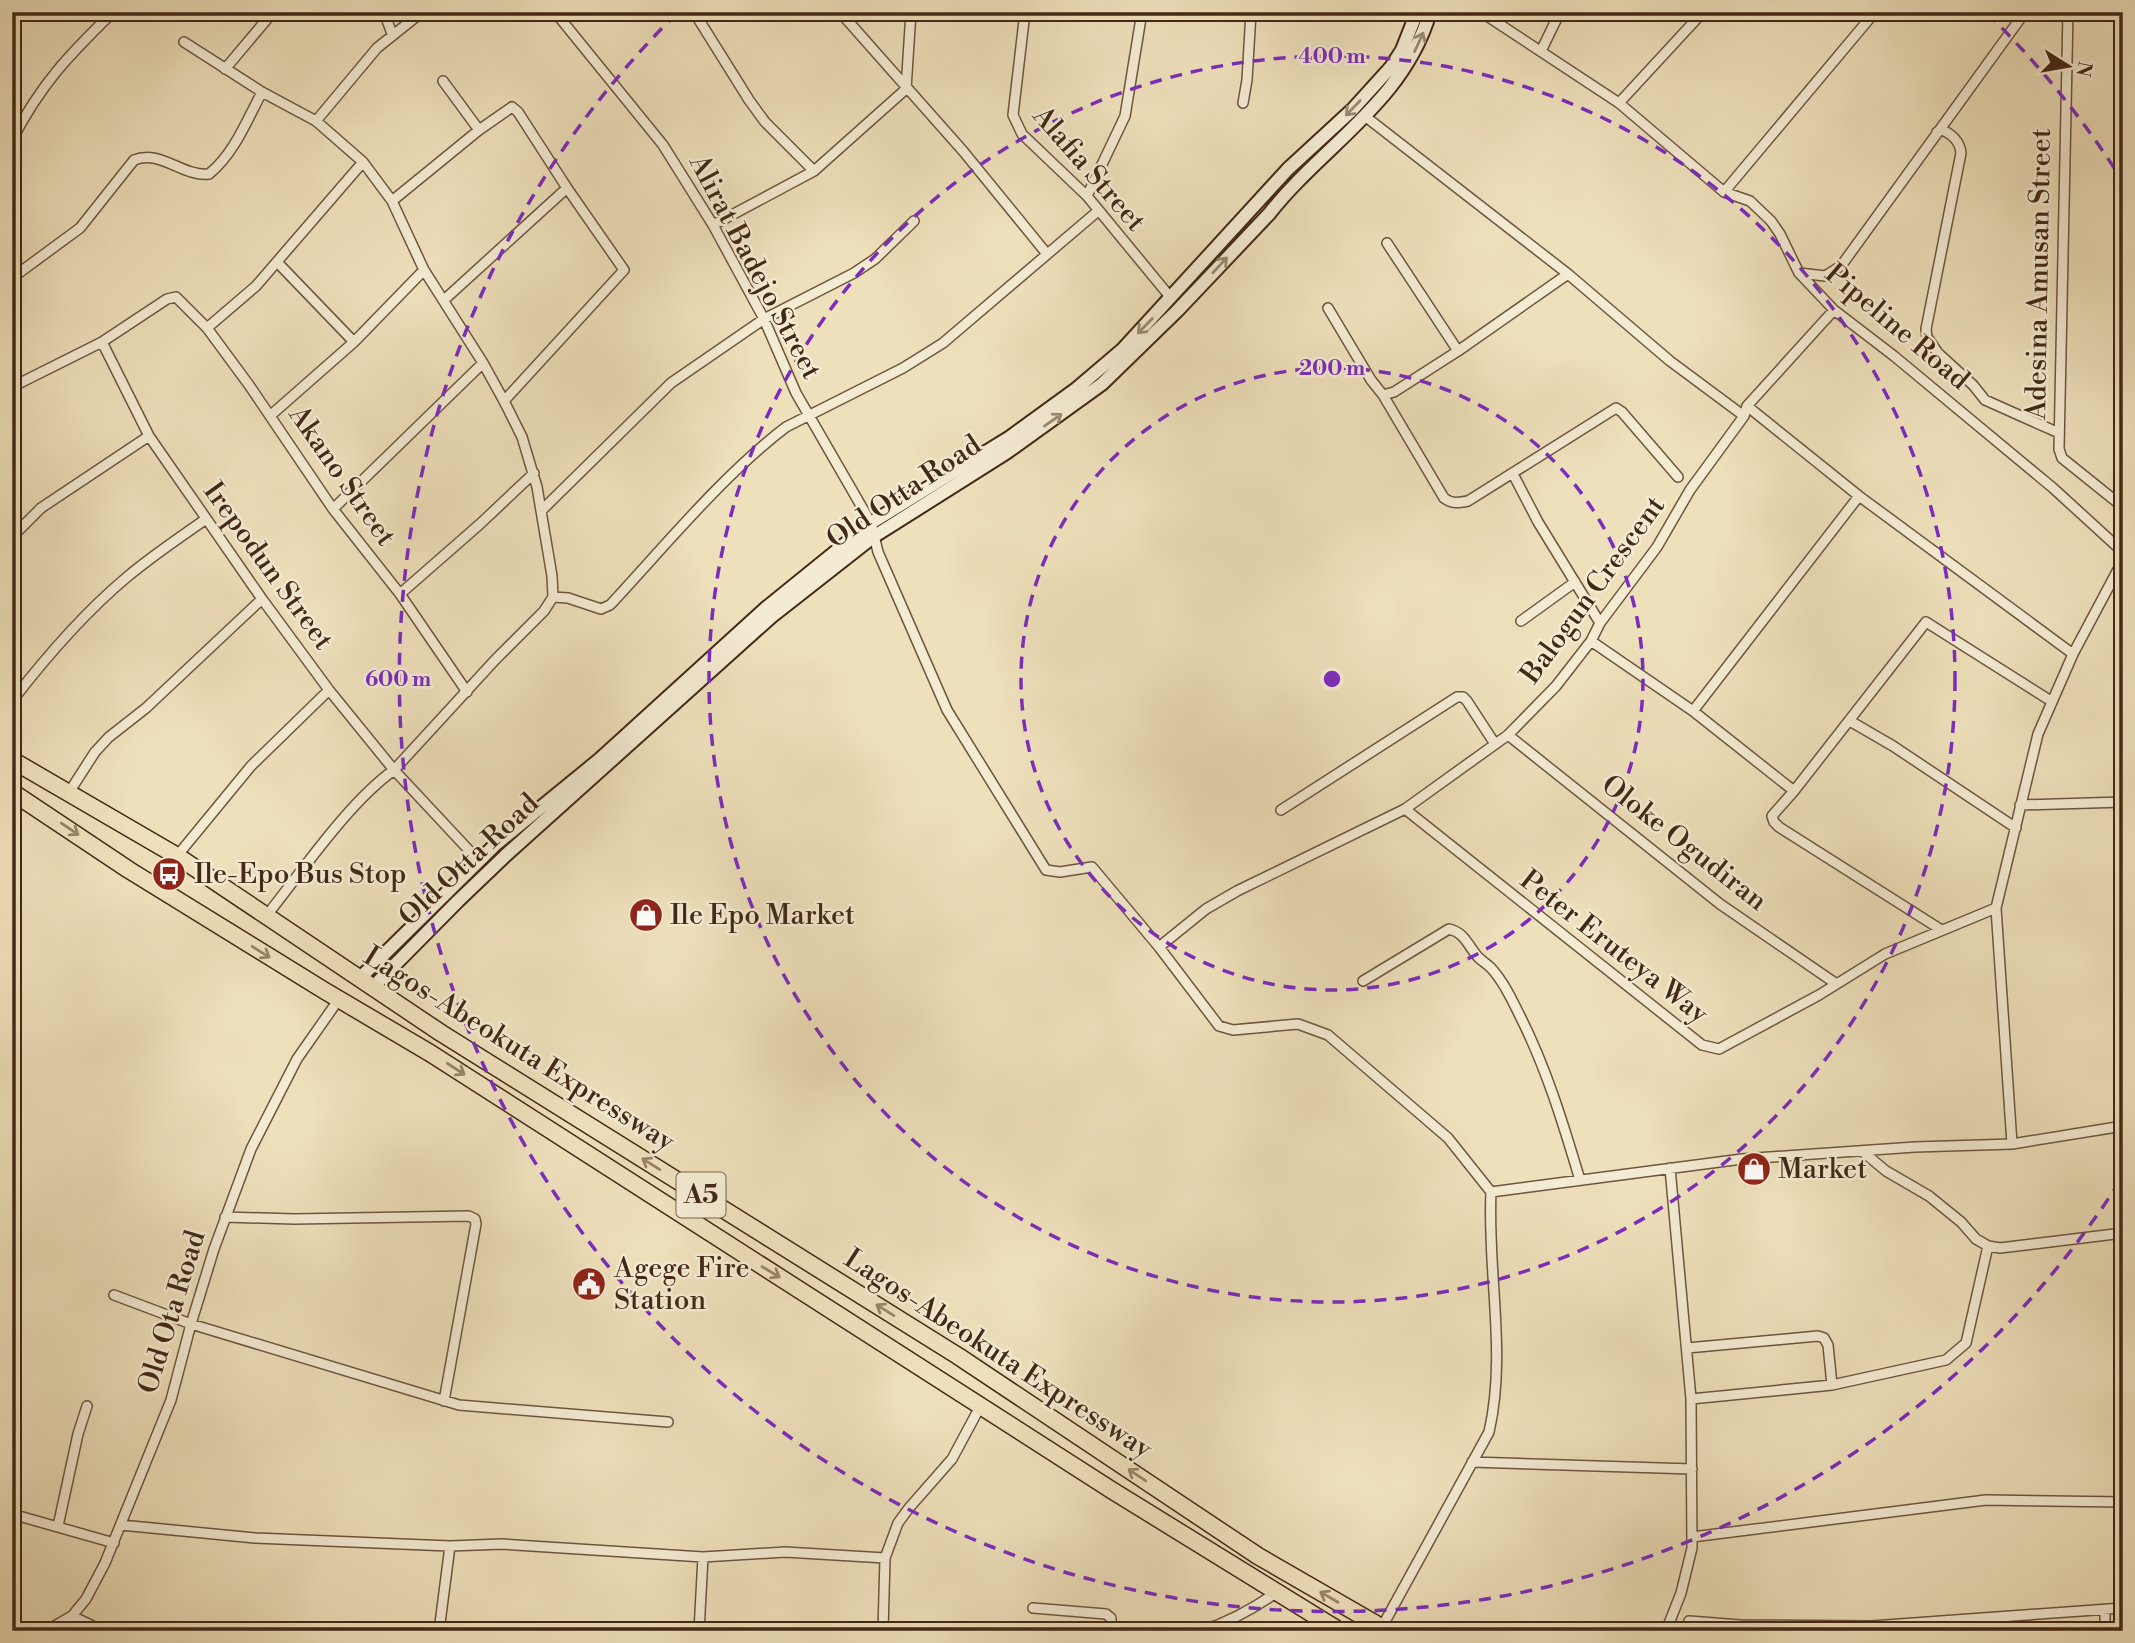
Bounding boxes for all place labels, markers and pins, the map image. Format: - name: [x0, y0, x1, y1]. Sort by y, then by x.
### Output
- centre of rings: [1320, 667, 1344, 691]
- bus stop icon: Ile-Epo Bus Stop: [150, 855, 188, 893]
- place label: Ile-Epo Bus Stop: [194, 857, 406, 892]
- shop icon: Ile Epo Market: [627, 896, 665, 934]
- place label: Ile Epo Market: [670, 898, 855, 933]
- shop icon: Market: [1735, 1150, 1773, 1188]
- place label: Market: [1778, 1152, 1867, 1187]
- place label: Agege Fire Station: [613, 1251, 750, 1318]
- public building icon: Agege Fire Station: [570, 1265, 608, 1303]

